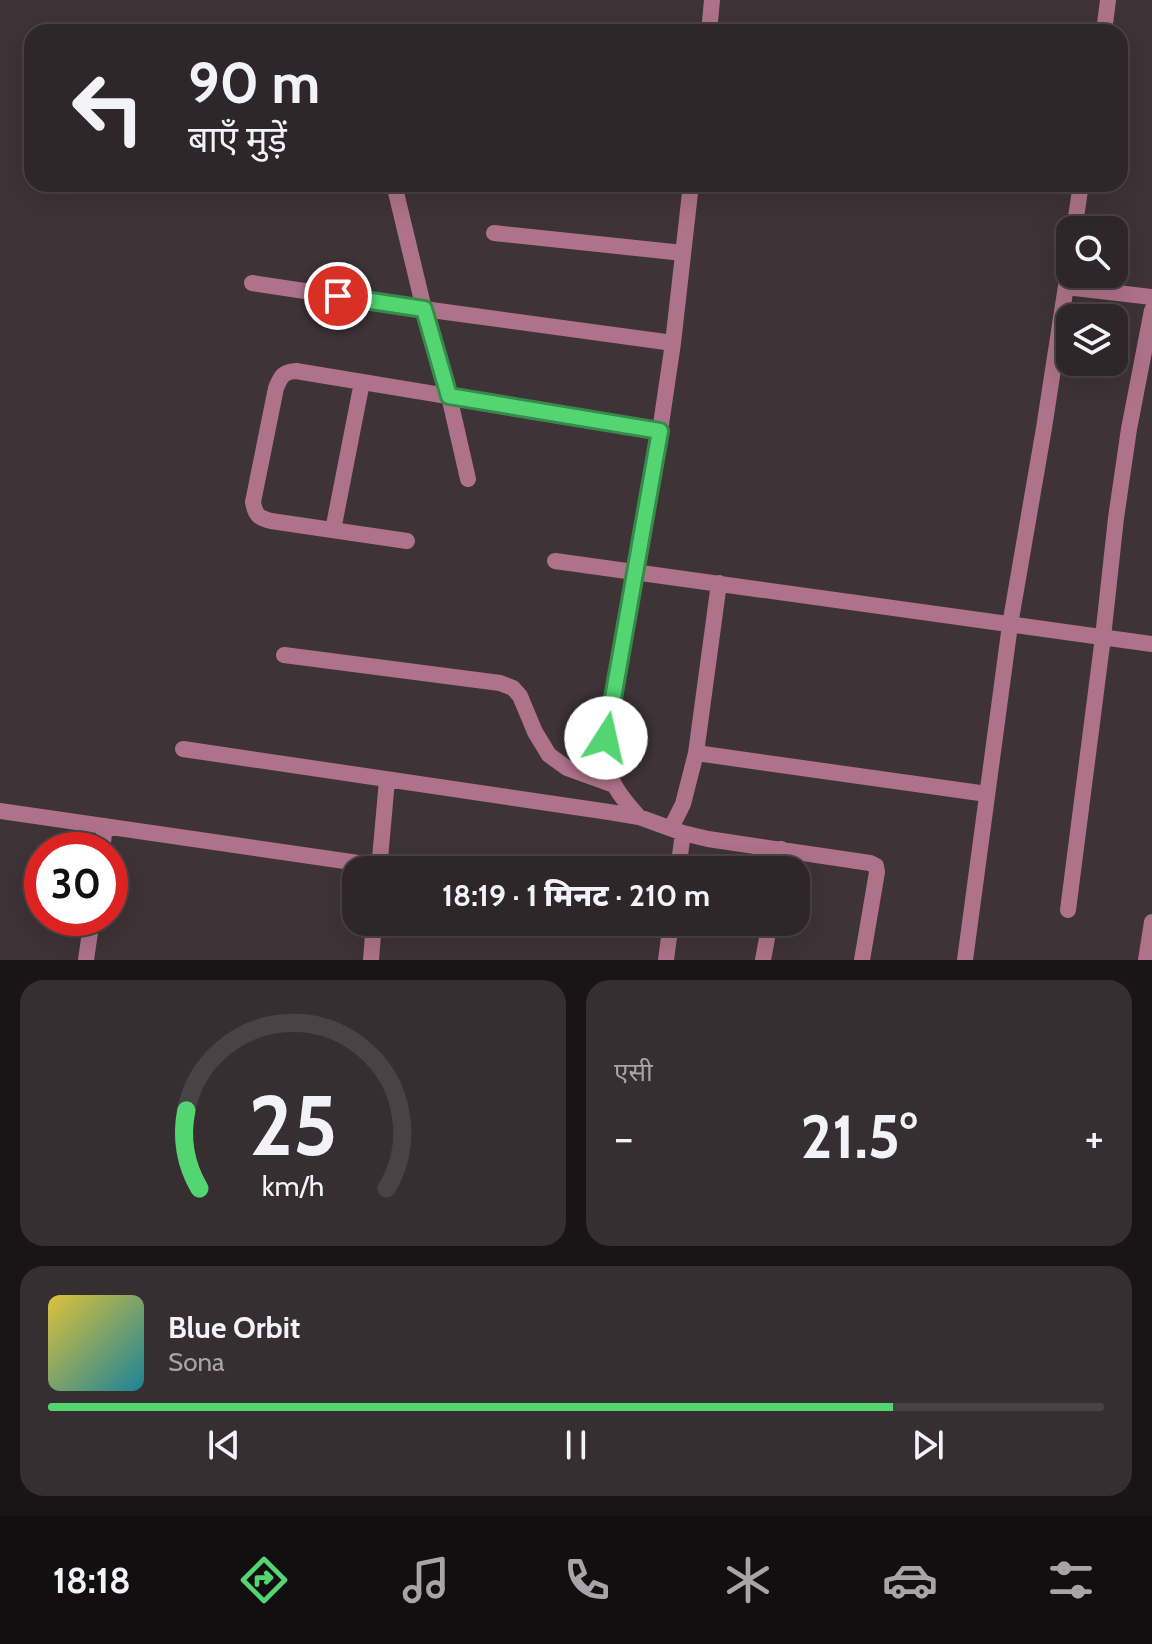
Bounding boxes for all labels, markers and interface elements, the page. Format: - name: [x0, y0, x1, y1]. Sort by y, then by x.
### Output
- text: 90 m: [188, 49, 320, 117]
- icon: left: [56, 56, 160, 160]
- text: बाएँ मुड़ें: [188, 117, 287, 161]
- map controls: [1056, 216, 1128, 376]
- button: search: [1056, 216, 1128, 288]
- pin: [304, 262, 372, 330]
- icon: arrive: [316, 274, 360, 318]
- button: layers: [1056, 304, 1128, 376]
- position arrow: [564, 696, 648, 780]
- speed limit sign: 30: [24, 832, 128, 936]
- text: 18:19 · 1 मिनट · 210 m: [442, 877, 710, 914]
- text: एसी: [614, 1056, 653, 1088]
- text: 25: [249, 1075, 337, 1176]
- text: 21.5°: [801, 1100, 917, 1173]
- text: −: [614, 1111, 633, 1164]
- text: +: [1085, 1111, 1104, 1164]
- text: km/h: [262, 1168, 324, 1203]
- text: Blue Orbit: [168, 1309, 300, 1346]
- text: Sona: [168, 1346, 225, 1378]
- icon: previous: [202, 1423, 246, 1467]
- icon: pause: [554, 1423, 598, 1467]
- icon: next: [906, 1423, 950, 1467]
- icon: directions: [236, 1552, 292, 1608]
- icon: music: [398, 1552, 454, 1608]
- icon: phone: [559, 1552, 615, 1608]
- icon: climate: [720, 1552, 776, 1608]
- icon: car: [882, 1552, 938, 1608]
- icon: filters: [1043, 1552, 1099, 1608]
- text: 18:18: [53, 1558, 131, 1602]

